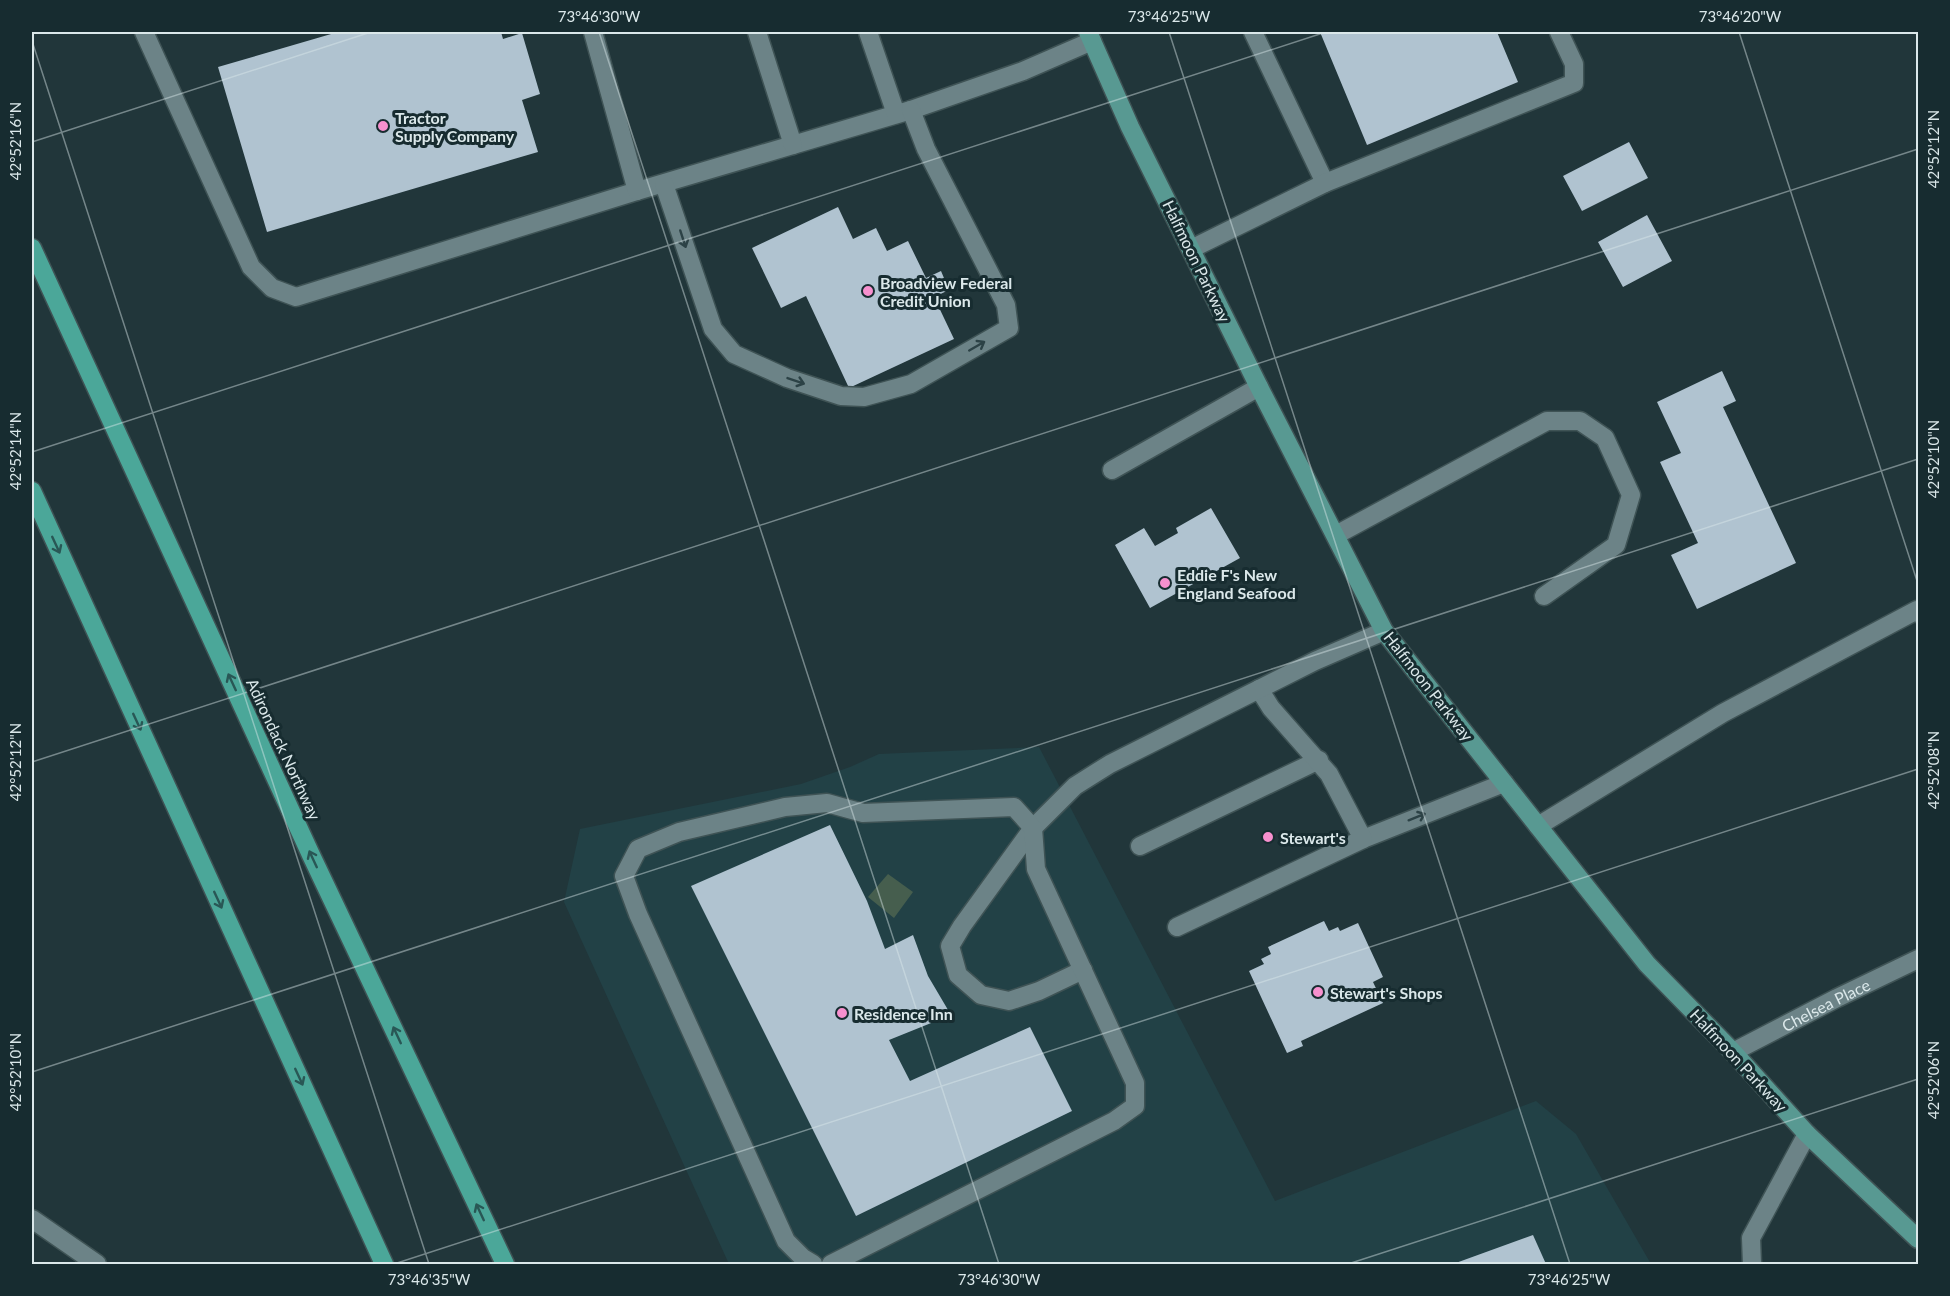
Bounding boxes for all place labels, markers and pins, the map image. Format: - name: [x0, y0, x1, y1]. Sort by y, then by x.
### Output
- place label: Tractor Supply Company: [395, 108, 515, 145]
- marker: Tractor Supply Company: [376, 119, 390, 133]
- place label: Broadview Federal Credit Union: [880, 273, 1012, 310]
- marker: Broadview Federal Credit Union: [861, 284, 875, 298]
- place label: Eddie F's New England Seafood: [1177, 565, 1296, 602]
- marker: Eddie F's New England Seafood: [1158, 576, 1172, 590]
- place label: Stewart's: [1280, 828, 1346, 847]
- marker: Stewart's: [1261, 830, 1275, 844]
- place label: Stewart's Shops: [1330, 983, 1443, 1002]
- marker: Stewart's Shops: [1311, 985, 1325, 999]
- place label: Residence Inn: [854, 1004, 953, 1023]
- marker: Residence Inn: [835, 1006, 849, 1020]

